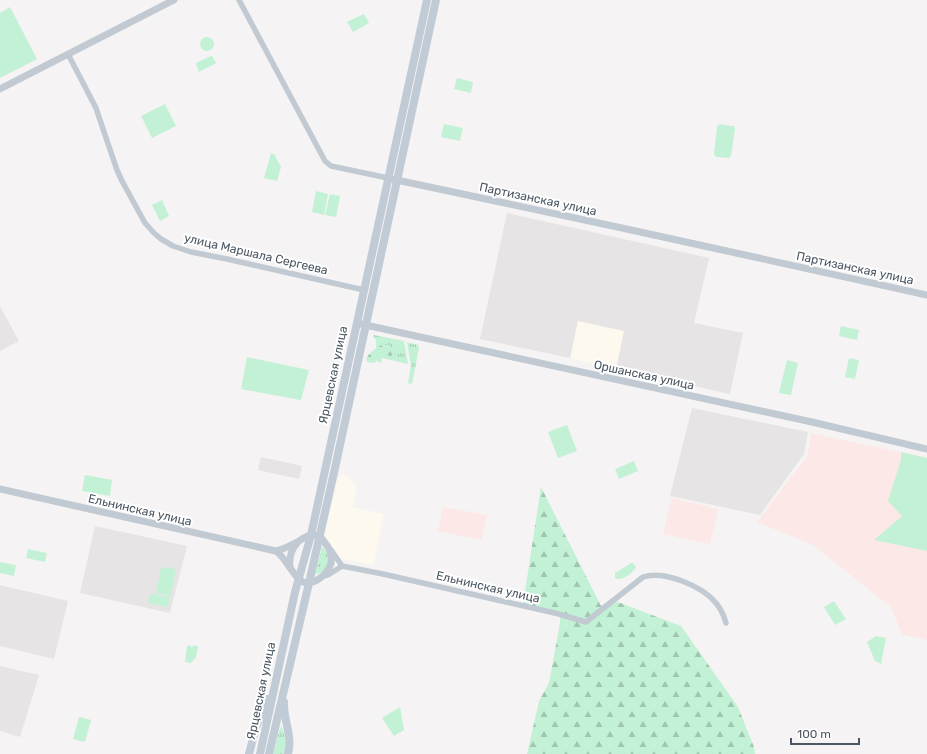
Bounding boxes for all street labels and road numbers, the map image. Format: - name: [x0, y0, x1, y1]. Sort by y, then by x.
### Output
- street label: Партизанская улица: [478, 180, 598, 218]
- street label: улица Маршала Сергеева: [183, 231, 329, 277]
- street label: Партизанская улица: [795, 249, 915, 287]
- street label: Ярцевская улица: [316, 325, 350, 425]
- street label: Оршанская улица: [592, 358, 696, 392]
- street label: Ельнинская улица: [87, 491, 193, 529]
- street label: Ельнинская улица: [435, 568, 541, 606]
- street label: Ярцевская улица: [244, 641, 278, 741]

